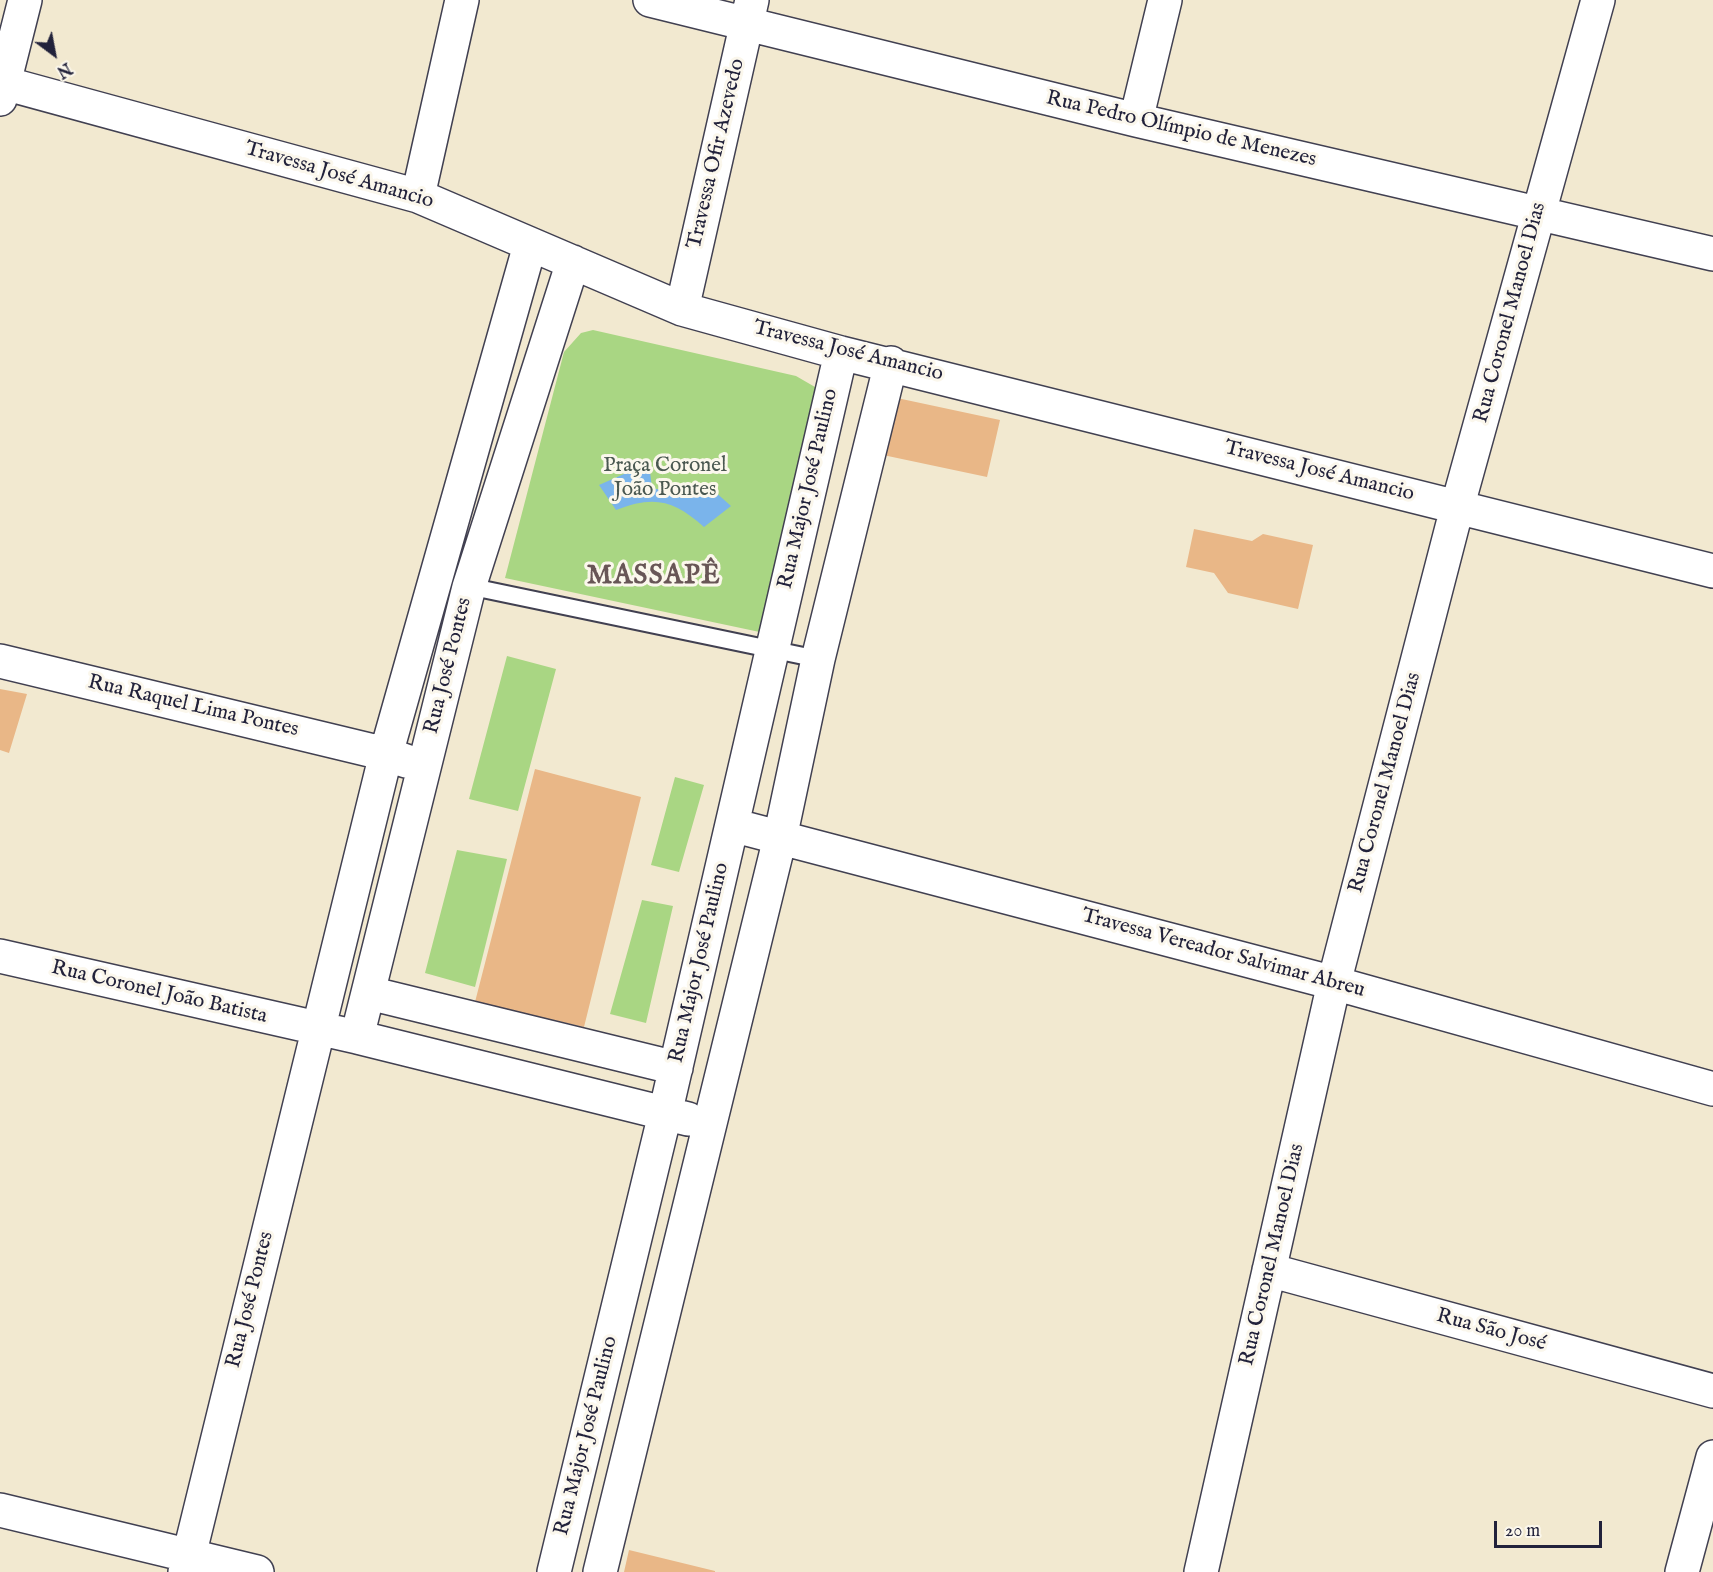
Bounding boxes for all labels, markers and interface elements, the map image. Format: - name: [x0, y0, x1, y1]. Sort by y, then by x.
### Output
- north arrow: [24, 24, 84, 84]
- street label: Travessa Ofir Azevedo: [683, 56, 751, 252]
- text: N: [52, 57, 75, 81]
- street label: Rua Pedro Olímpio de Menezes: [1043, 87, 1319, 173]
- street label: Travessa José Amancio: [242, 137, 436, 215]
- street label: Rua Coronel Manoel Dias: [1469, 200, 1553, 426]
- street label: Travessa José Amancio: [750, 316, 946, 388]
- street label: Rua Major José Paulino: [774, 387, 844, 591]
- street label: Travessa José Amancio: [1221, 436, 1417, 508]
- park label: Praça Coronel João Pontes: [603, 454, 727, 504]
- district label: MASSAPÊ: [587, 561, 721, 593]
- street label: Rua José Pontes: [420, 595, 478, 737]
- street label: Rua Raquel Lima Pontes: [85, 670, 301, 744]
- street label: Rua Coronel Manoel Dias: [1344, 670, 1428, 896]
- street label: Rua Major José Paulino: [665, 861, 735, 1065]
- street label: Travessa Vereador Salvimar Abreu: [1079, 904, 1367, 1004]
- street label: Rua Coronel João Batista: [49, 956, 269, 1030]
- street label: Rua Coronel Manoel Dias: [1235, 1142, 1311, 1368]
- street label: Rua José Pontes: [222, 1229, 280, 1371]
- street label: Rua São José: [1433, 1304, 1549, 1358]
- street label: Rua Major José Paulino: [550, 1334, 624, 1538]
- scale bar: [1497, 1509, 1605, 1547]
- text: 20 m: [1505, 1520, 1540, 1543]

